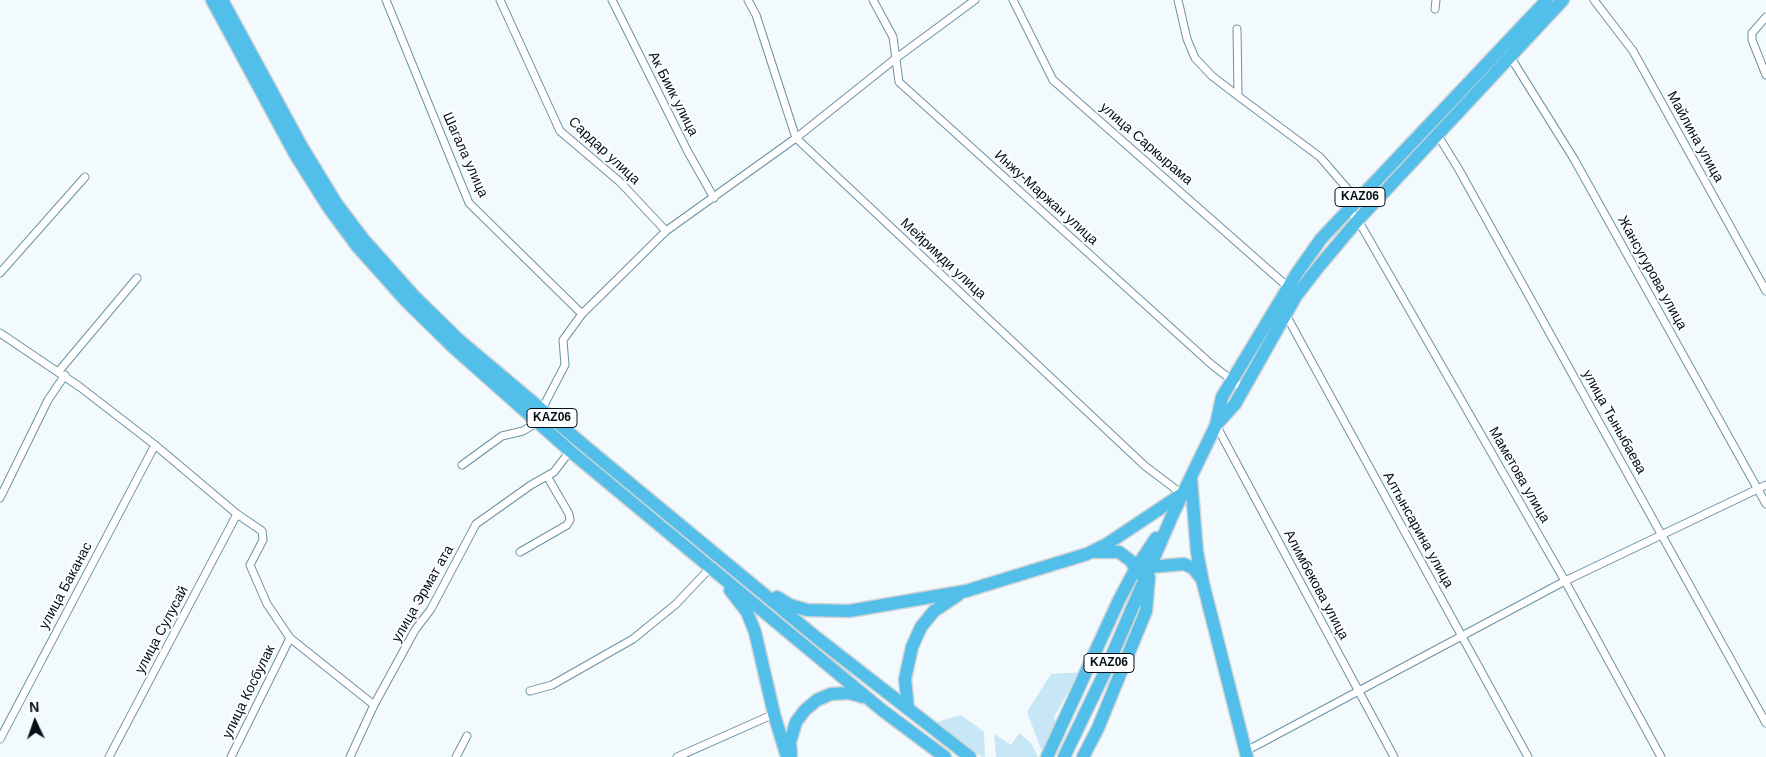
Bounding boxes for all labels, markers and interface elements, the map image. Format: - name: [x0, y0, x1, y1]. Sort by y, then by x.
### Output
- street label: Ак Биик улица: [644, 49, 702, 139]
- street label: Майлина улица: [1663, 89, 1727, 185]
- street label: улица Саркырама: [1096, 99, 1196, 189]
- street label: Шагала улица: [439, 110, 491, 200]
- street label: Сардар улица: [565, 114, 643, 188]
- street label: Инжу-Маржан улица: [991, 147, 1101, 249]
- road number: KАZ06: [1335, 188, 1385, 206]
- street label: Жансугурова улица: [1614, 213, 1690, 333]
- street label: Мейримди улица: [897, 215, 989, 303]
- street label: улица Тыныбаева: [1578, 367, 1650, 477]
- road number: KАZ06: [527, 408, 577, 428]
- street label: Маметова улица: [1485, 424, 1553, 526]
- street label: Алтынсарина улица: [1379, 469, 1457, 591]
- street label: Алимбекова улица: [1280, 527, 1352, 643]
- street label: улица Баканас: [36, 540, 96, 632]
- street label: улица Эрмат ата: [388, 543, 458, 645]
- street label: улица Сулусай: [132, 583, 192, 677]
- street label: улица Косбулак: [219, 643, 279, 741]
- road number: KАZ06: [1084, 654, 1134, 672]
- north arrow: [10, 697, 60, 747]
- text: N: [29, 699, 40, 715]

